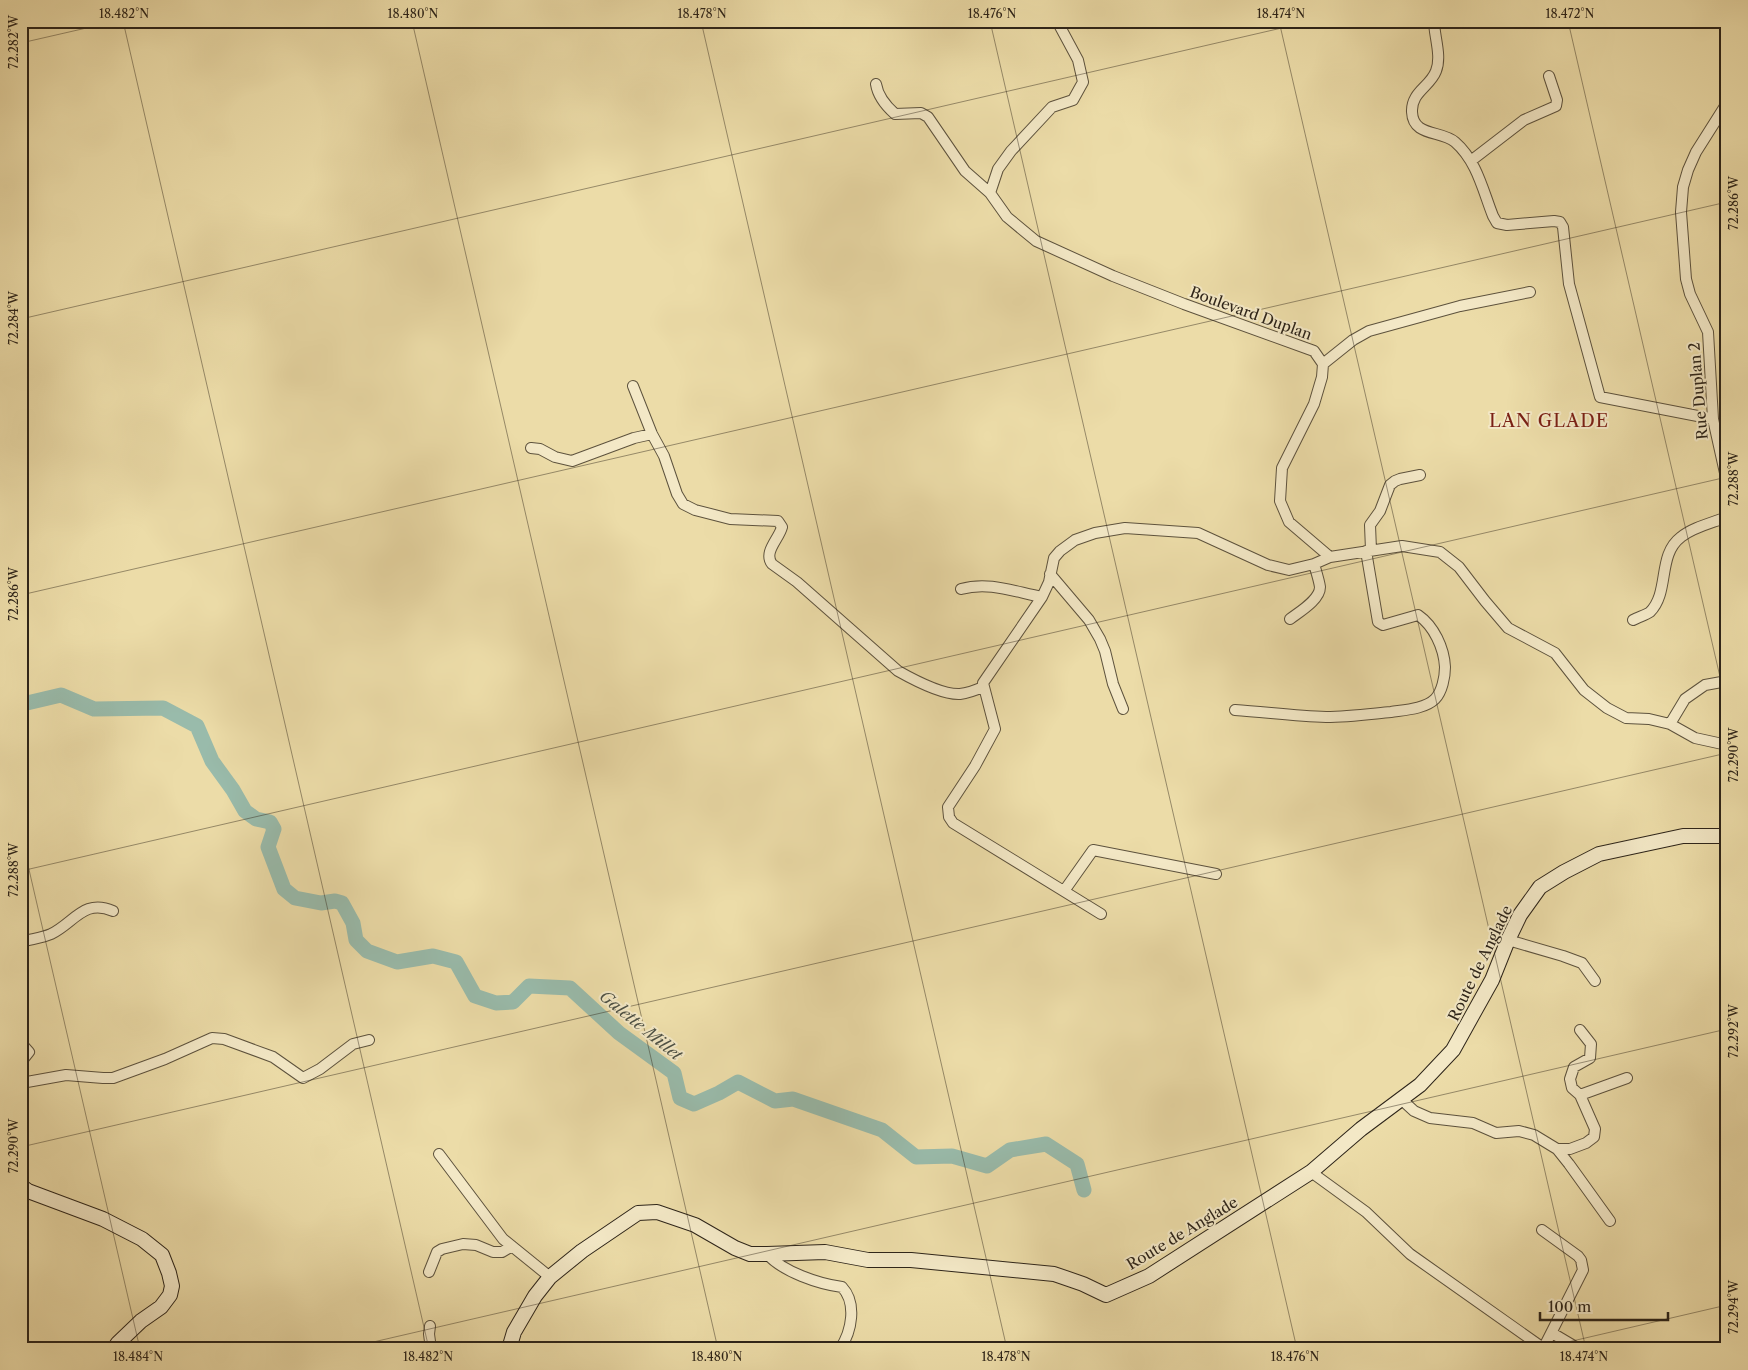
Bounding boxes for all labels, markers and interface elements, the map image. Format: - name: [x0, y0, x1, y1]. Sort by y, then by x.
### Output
- text: 18.482°N: [99, 6, 149, 21]
- text: 18.480°N: [388, 6, 439, 21]
- text: 18.478°N: [677, 6, 727, 21]
- text: 18.476°N: [968, 6, 1016, 21]
- text: 18.474°N: [1257, 6, 1305, 21]
- text: 18.472°N: [1546, 6, 1595, 21]
- text: 72.282°W: [6, 14, 21, 69]
- text: 72.286°W: [1726, 175, 1741, 230]
- street label: Boulevard Duplan: [1187, 282, 1315, 344]
- text: 72.284°W: [6, 290, 21, 345]
- street label: Rue Duplan 2: [1684, 342, 1712, 440]
- district label: LAN GLADE: [1489, 410, 1609, 432]
- text: 72.288°W: [1726, 451, 1741, 506]
- text: 72.286°W: [6, 566, 21, 621]
- text: 72.290°W: [1726, 727, 1741, 782]
- text: 72.288°W: [6, 842, 21, 897]
- street label: Route de Anglade: [1444, 902, 1516, 1024]
- water label: Galette Millet: [596, 986, 687, 1065]
- text: 72.292°W: [1726, 1003, 1741, 1058]
- text: 72.290°W: [6, 1118, 21, 1173]
- street label: Route de Anglade: [1123, 1192, 1241, 1274]
- text: 72.294°W: [1726, 1279, 1741, 1334]
- scale bar: [1540, 1290, 1668, 1322]
- text: 100 m: [1548, 1297, 1591, 1316]
- text: 18.484°N: [113, 1349, 163, 1364]
- text: 18.482°N: [403, 1349, 453, 1364]
- text: 18.480°N: [692, 1349, 743, 1364]
- text: 18.478°N: [981, 1349, 1031, 1364]
- text: 18.476°N: [1271, 1349, 1319, 1364]
- text: 18.474°N: [1560, 1349, 1608, 1364]

